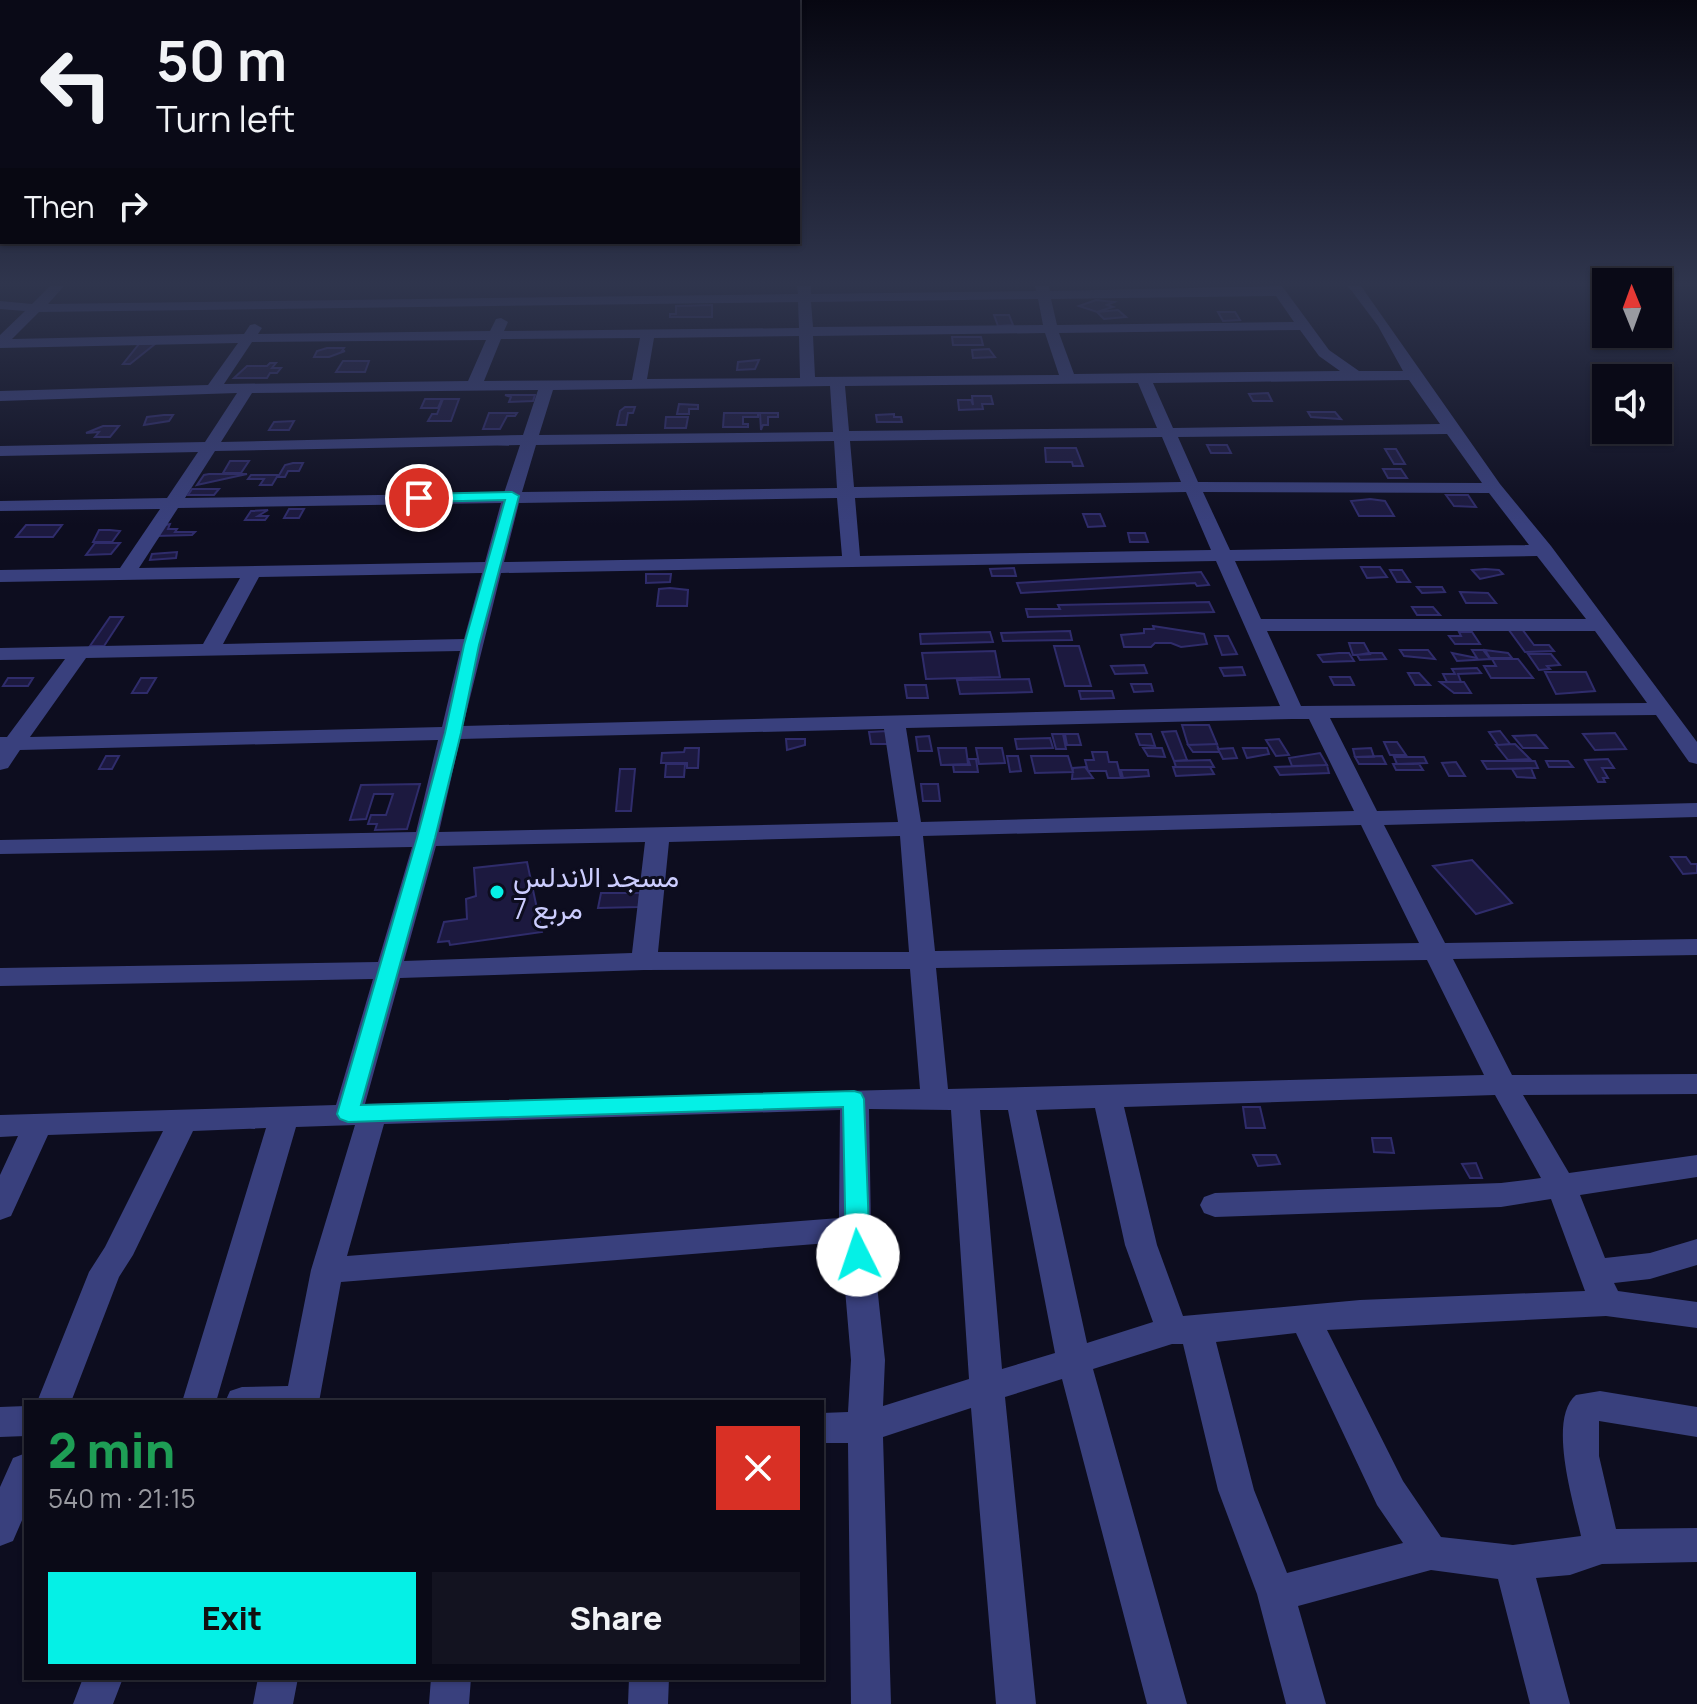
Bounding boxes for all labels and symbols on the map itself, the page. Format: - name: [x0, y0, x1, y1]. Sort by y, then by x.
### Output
- north arrow: [1592, 268, 1672, 348]
- pin: [385, 464, 453, 532]
- place label: مسجد الاندلس مربع 7: [513, 857, 679, 929]
- marker: مسجد الاندلس مربع 7: [488, 883, 506, 901]
- position arrow: [816, 1213, 900, 1297]

